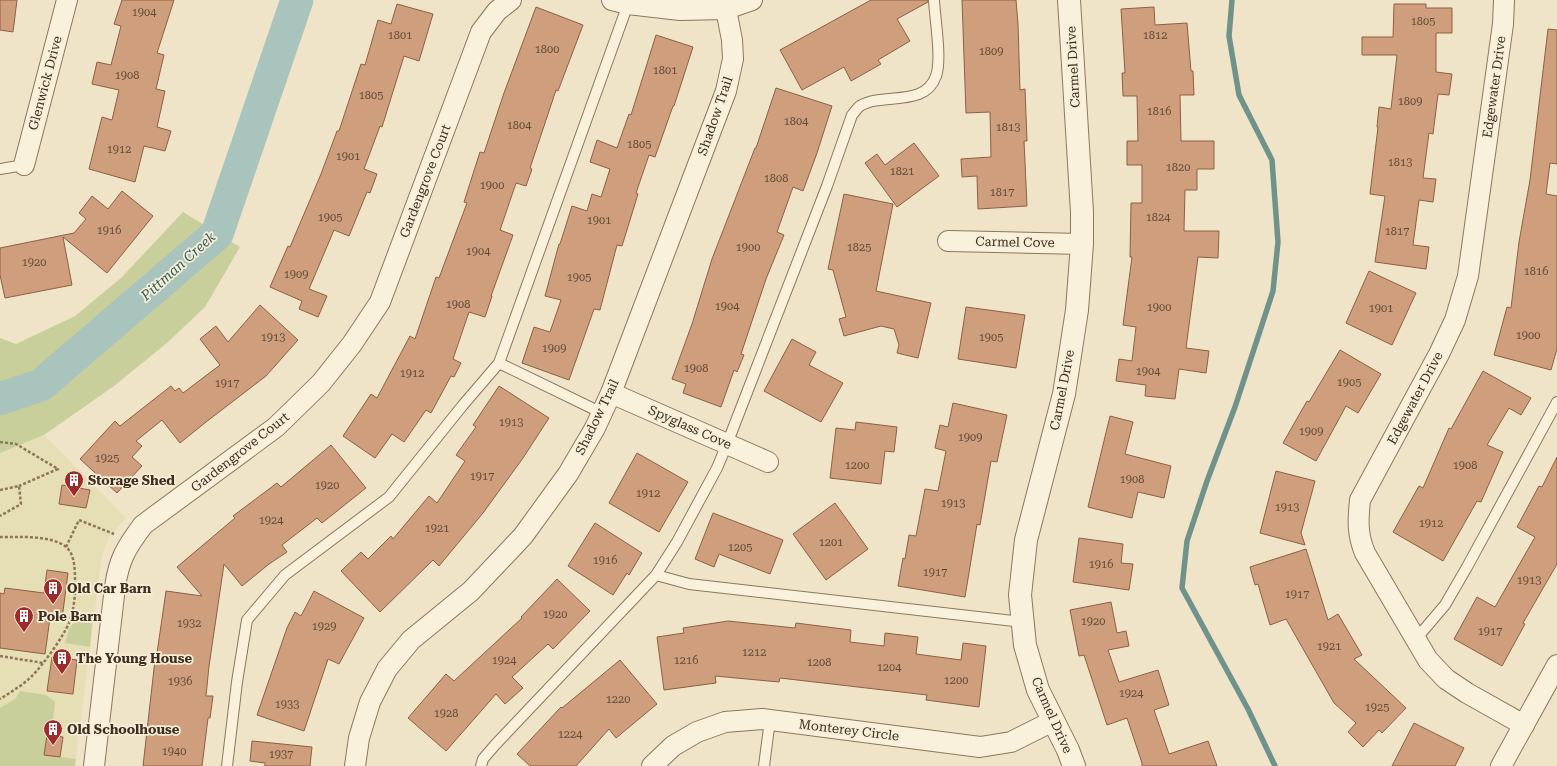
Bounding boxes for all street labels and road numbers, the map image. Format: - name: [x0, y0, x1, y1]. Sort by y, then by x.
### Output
- street label: Carmel Drive: [1063, 26, 1083, 108]
- street label: Glenwick Drive: [25, 34, 65, 132]
- street label: Edgewater Drive: [1479, 35, 1509, 139]
- street label: Shadow Trail: [694, 75, 736, 157]
- street label: Gardengrove Court: [396, 122, 454, 240]
- street label: Carmel Cove: [975, 234, 1055, 250]
- street label: Carmel Drive: [1047, 348, 1077, 432]
- street label: Edgewater Drive: [1384, 349, 1446, 447]
- street label: Shadow Trail: [572, 377, 622, 457]
- street label: Spyglass Cove: [646, 402, 734, 452]
- street label: Gardengrove Court: [188, 409, 292, 495]
- street label: Carmel Drive: [1029, 675, 1075, 755]
- street label: Monterey Circle: [798, 716, 900, 744]

